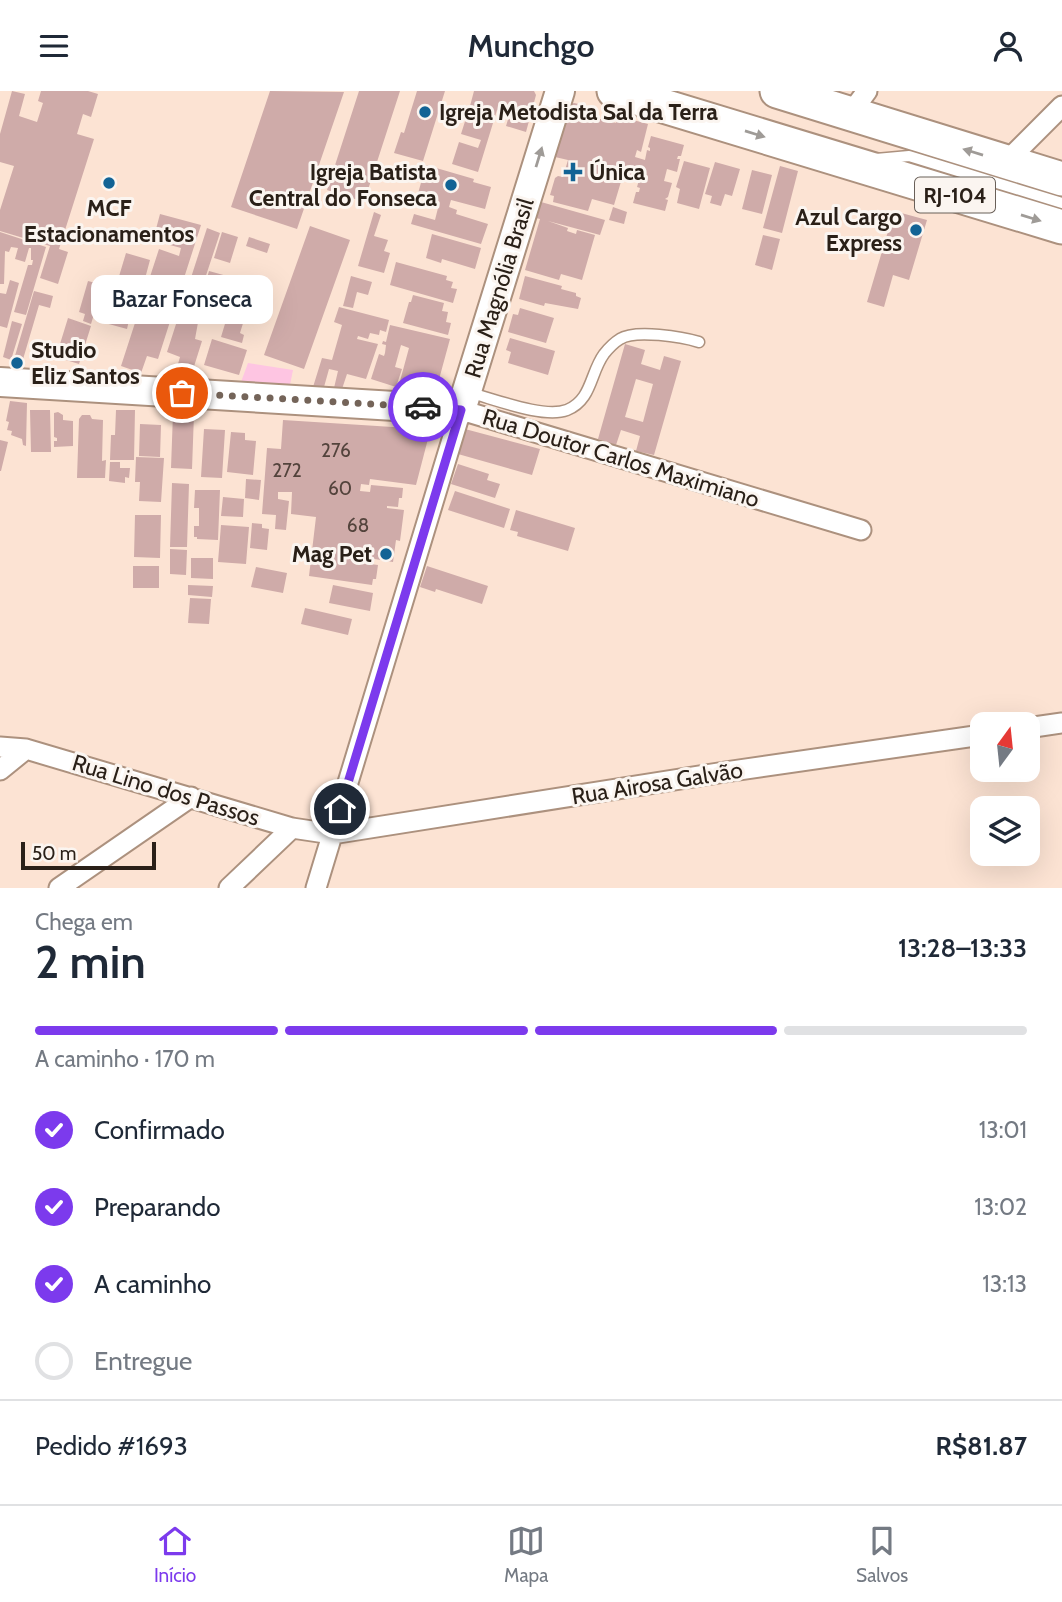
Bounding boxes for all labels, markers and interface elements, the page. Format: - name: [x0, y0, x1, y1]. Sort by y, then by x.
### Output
- text: Munchgo: [467, 26, 595, 65]
- icon: menu: [35, 27, 73, 65]
- icon: person: [989, 27, 1027, 65]
- place label: Igreja Metodista Sal da Terra: [439, 98, 718, 126]
- marker: Igreja Metodista Sal da Terra: [417, 104, 433, 120]
- one-way arrow: [745, 129, 766, 139]
- one-way arrow: [963, 146, 984, 157]
- one-way arrow: [535, 147, 545, 168]
- place label: Igreja Batista Central do Fonseca: [249, 158, 438, 212]
- place label: Única: [589, 158, 646, 186]
- marker: Única: [563, 162, 583, 182]
- marker: MCF Estacionamentos: [101, 175, 117, 191]
- marker: Igreja Batista Central do Fonseca: [443, 177, 459, 193]
- road number: RJ-104: [915, 177, 995, 213]
- place label: MCF Estacionamentos: [24, 194, 195, 248]
- street label: Rua Magnólia Brasil: [458, 194, 540, 381]
- place label: Azul Cargo Express: [795, 203, 902, 257]
- one-way arrow: [1020, 213, 1041, 223]
- marker: Azul Cargo Express: [908, 222, 924, 238]
- callout: Bazar Fonseca: [91, 274, 273, 323]
- text: Bazar Fonseca: [112, 285, 252, 313]
- place label: Studio Eliz Santos: [31, 336, 140, 390]
- marker: Studio Eliz Santos: [9, 355, 25, 371]
- pin: [152, 363, 212, 423]
- courier: [388, 372, 458, 442]
- icon: bag: [163, 374, 201, 412]
- icon: car: [404, 388, 442, 426]
- street label: Rua Doutor Carlos Maximiano: [479, 403, 763, 513]
- house number: 276: [321, 439, 351, 462]
- house number: 272: [272, 459, 302, 482]
- house number: 60: [328, 477, 352, 500]
- house number: 68: [347, 514, 369, 537]
- place label: Mag Pet: [292, 540, 372, 568]
- marker: Mag Pet: [378, 546, 394, 562]
- north arrow: [970, 712, 1040, 782]
- map controls: [970, 712, 1040, 866]
- street label: Rua Lino dos Passos: [69, 748, 263, 832]
- street label: Rua Airosa Galvão: [569, 756, 745, 810]
- pin: [310, 779, 370, 839]
- icon: home: [321, 790, 359, 828]
- button: layers: [970, 796, 1040, 866]
- scale bar: [21, 839, 156, 871]
- text: 50 m: [32, 842, 76, 865]
- text: Chega em: [35, 908, 133, 936]
- text: 13:28–13:33: [898, 932, 1027, 964]
- text: 2 min: [35, 934, 146, 990]
- text: A caminho · 170 m: [35, 1045, 215, 1073]
- icon: check: [35, 1111, 73, 1149]
- text: Confirmado: [94, 1114, 225, 1146]
- text: 13:01: [979, 1116, 1027, 1144]
- icon: check: [35, 1188, 73, 1226]
- text: Preparando: [94, 1191, 221, 1223]
- text: 13:02: [974, 1193, 1027, 1221]
- icon: check: [35, 1265, 73, 1303]
- text: A caminho: [94, 1268, 211, 1300]
- text: 13:13: [982, 1270, 1027, 1298]
- text: Entregue: [94, 1345, 192, 1377]
- text: Pedido #1693: [35, 1430, 188, 1462]
- text: R$81.87: [936, 1430, 1027, 1462]
- tab: Início: [154, 1522, 196, 1587]
- tab: Mapa: [504, 1522, 548, 1587]
- tab: Salvos: [856, 1522, 908, 1587]

